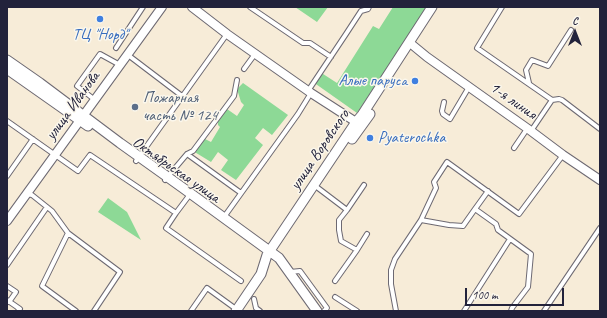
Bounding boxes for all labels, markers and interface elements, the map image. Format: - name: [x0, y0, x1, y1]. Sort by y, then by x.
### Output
- north arrow: [555, 12, 595, 52]
- text: С: [572, 13, 578, 27]
- marker: ТЦ "Норд": [95, 14, 105, 24]
- place label: ТЦ "Норд": [72, 25, 128, 45]
- street label: улица Иванова: [42, 68, 104, 144]
- place label: Алые паруса: [339, 71, 407, 91]
- marker: Алые паруса: [410, 76, 420, 86]
- street label: 1-я линия: [486, 78, 540, 124]
- place label: Пожарная часть № 124: [143, 88, 218, 126]
- marker: Пожарная часть № 124: [130, 102, 140, 112]
- street label: улица Воровского: [286, 106, 354, 194]
- place label: Pyaterochka: [378, 128, 445, 148]
- street label: Октябрьская улица: [128, 133, 224, 207]
- marker: Pyaterochka: [365, 133, 375, 143]
- scale bar: [467, 280, 566, 306]
- text: 100 m: [472, 287, 498, 303]

